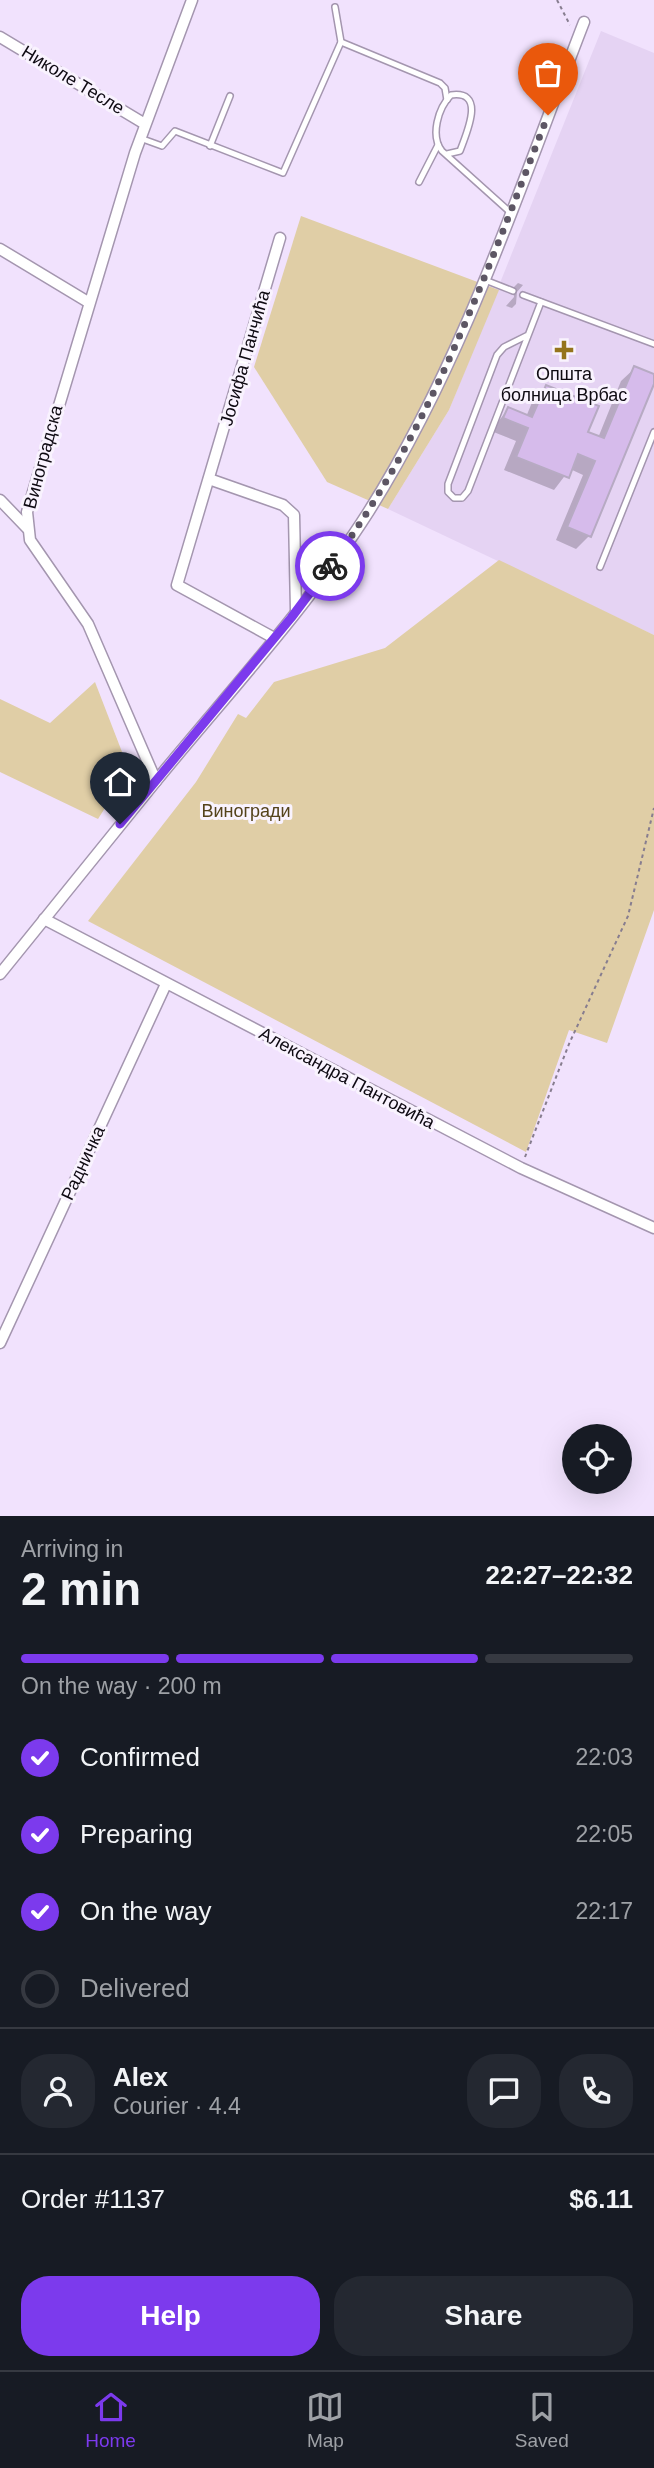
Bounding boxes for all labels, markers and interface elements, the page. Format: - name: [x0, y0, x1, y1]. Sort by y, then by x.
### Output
- street label: Николе Тесле: [18, 42, 128, 118]
- pin: [518, 43, 578, 115]
- icon: bag: [529, 54, 567, 92]
- street label: Јосифа Панчића: [216, 287, 274, 428]
- marker: Општа болница Врбас: [554, 340, 574, 360]
- place label: Општа болница Врбас: [501, 364, 627, 405]
- street label: Виноградска: [20, 402, 67, 511]
- courier: [295, 531, 365, 601]
- icon: bike: [311, 547, 349, 585]
- pin: [90, 752, 150, 824]
- icon: home: [101, 763, 139, 801]
- park label: Виногради: [201, 801, 291, 821]
- street label: Александра Пантовића: [256, 1023, 439, 1133]
- street label: Радничка: [57, 1122, 109, 1203]
- map controls: [562, 1424, 632, 1494]
- button: locate: [562, 1424, 632, 1494]
- text: Arriving in: [21, 1536, 123, 1562]
- text: 22:27–22:32: [486, 1560, 633, 1590]
- text: 2 min: [21, 1563, 141, 1615]
- text: On the way · 200 m: [21, 1673, 222, 1699]
- icon: check: [21, 1739, 59, 1777]
- text: Confirmed: [80, 1742, 200, 1772]
- text: 22:03: [575, 1744, 633, 1770]
- icon: check: [21, 1816, 59, 1854]
- text: Preparing: [80, 1819, 193, 1849]
- text: 22:05: [575, 1821, 633, 1847]
- icon: check: [21, 1893, 59, 1931]
- text: On the way: [80, 1896, 212, 1926]
- text: 22:17: [575, 1898, 633, 1924]
- text: Delivered: [80, 1973, 190, 2003]
- button: person: [21, 2054, 95, 2128]
- button: chat: [467, 2054, 541, 2128]
- button: phone: [559, 2054, 633, 2128]
- text: Alex: [113, 2062, 168, 2092]
- text: Courier · 4.4: [113, 2093, 241, 2119]
- text: Order #1137: [21, 2184, 165, 2214]
- text: $6.11: [569, 2184, 633, 2214]
- button: Help: [21, 2276, 320, 2356]
- button: Share: [334, 2276, 633, 2356]
- tab: Home: [85, 2388, 136, 2452]
- tab: Map: [306, 2388, 344, 2452]
- tab: Saved: [515, 2388, 569, 2452]

